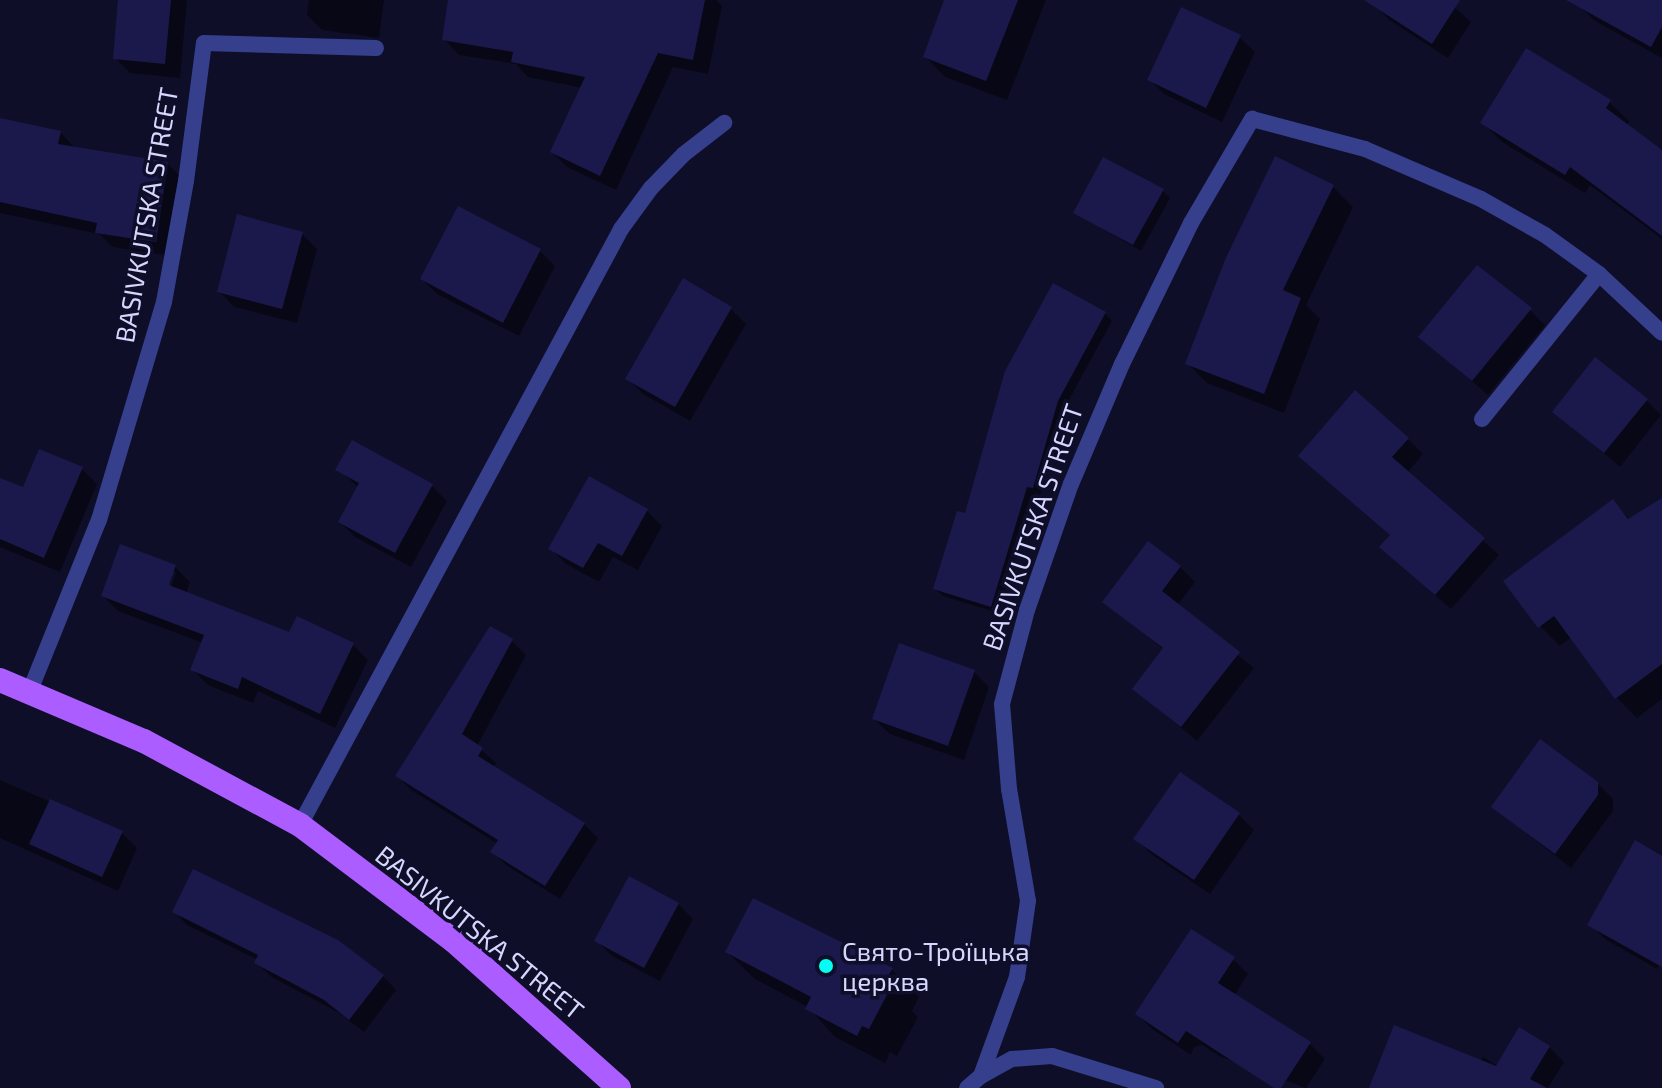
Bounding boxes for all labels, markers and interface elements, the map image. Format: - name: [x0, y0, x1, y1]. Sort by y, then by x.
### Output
- street label: BASIVKUTSKA STREET: [108, 85, 184, 345]
- street label: BASIVKUTSKA STREET: [975, 399, 1089, 655]
- street label: BASIVKUTSKA STREET: [369, 838, 591, 1026]
- place label: Свято-Троїцька церква: [842, 935, 1030, 996]
- marker: Свято-Троїцька церква: [817, 957, 835, 975]

